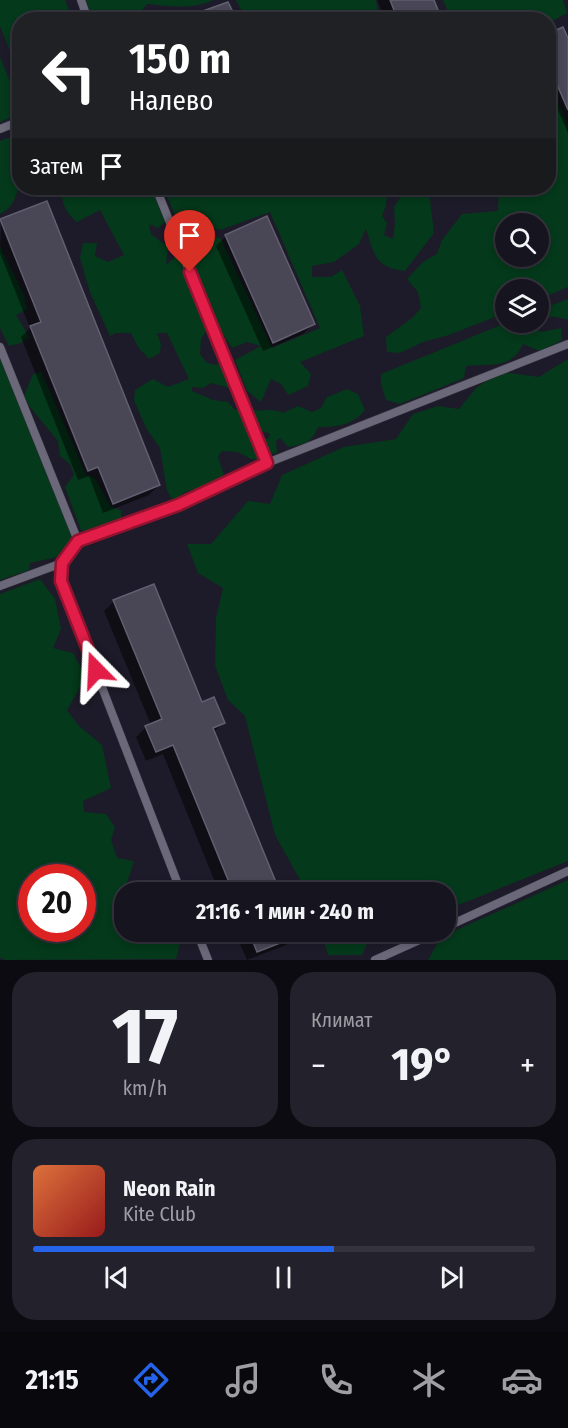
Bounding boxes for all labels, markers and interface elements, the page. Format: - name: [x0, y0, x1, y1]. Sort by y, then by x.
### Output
- text: 150 m: [129, 34, 231, 84]
- icon: left: [30, 36, 108, 114]
- text: Налево: [129, 85, 213, 117]
- icon: arrive: [95, 150, 128, 183]
- text: Затем: [30, 153, 83, 180]
- pin: [164, 210, 215, 272]
- map controls: [495, 213, 549, 333]
- button: search: [495, 213, 549, 267]
- icon: arrive: [173, 219, 206, 252]
- button: layers: [495, 279, 549, 333]
- position arrow: [64, 638, 128, 702]
- speed limit sign: 20: [18, 864, 96, 942]
- text: 21:16 · 1 мин · 240 m: [196, 898, 374, 925]
- text: 17: [112, 990, 178, 1084]
- text: Климат: [311, 1008, 372, 1032]
- text: 19°: [391, 1038, 455, 1092]
- text: −: [311, 1046, 326, 1086]
- text: +: [520, 1046, 535, 1086]
- text: km/h: [123, 1076, 167, 1100]
- text: Neon Rain: [123, 1175, 216, 1202]
- text: Kite Club: [123, 1202, 196, 1226]
- icon: previous: [100, 1261, 133, 1294]
- icon: pause: [267, 1261, 300, 1294]
- icon: next: [435, 1261, 468, 1294]
- icon: directions: [130, 1359, 172, 1401]
- icon: music: [222, 1359, 264, 1401]
- icon: phone: [315, 1359, 357, 1401]
- icon: climate: [408, 1359, 450, 1401]
- icon: car: [501, 1359, 543, 1401]
- text: 21:15: [25, 1364, 79, 1396]

